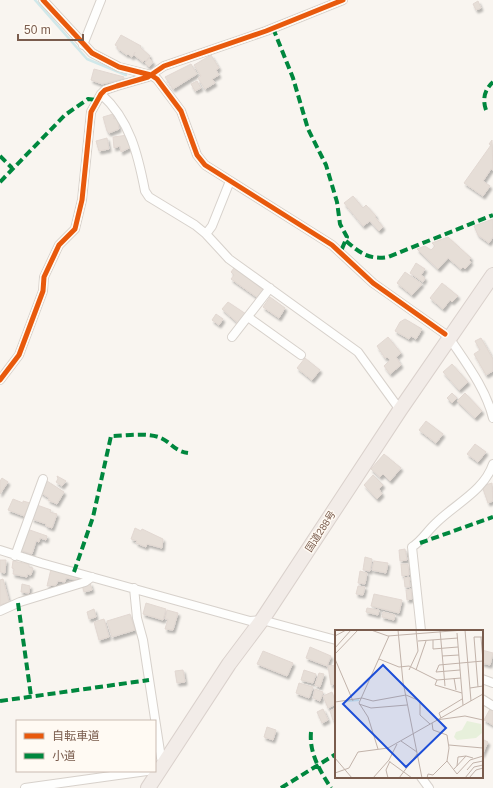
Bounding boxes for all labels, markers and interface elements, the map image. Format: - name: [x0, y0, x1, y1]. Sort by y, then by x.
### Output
- scale bar: [18, 16, 83, 42]
- text: 50 m: [24, 23, 51, 37]
- street label: 国道288号: [303, 509, 338, 554]
- inset map: [335, 630, 483, 778]
- legend: [16, 720, 156, 772]
- text: 自転車道: [52, 729, 100, 743]
- text: 小道: [52, 749, 76, 763]

